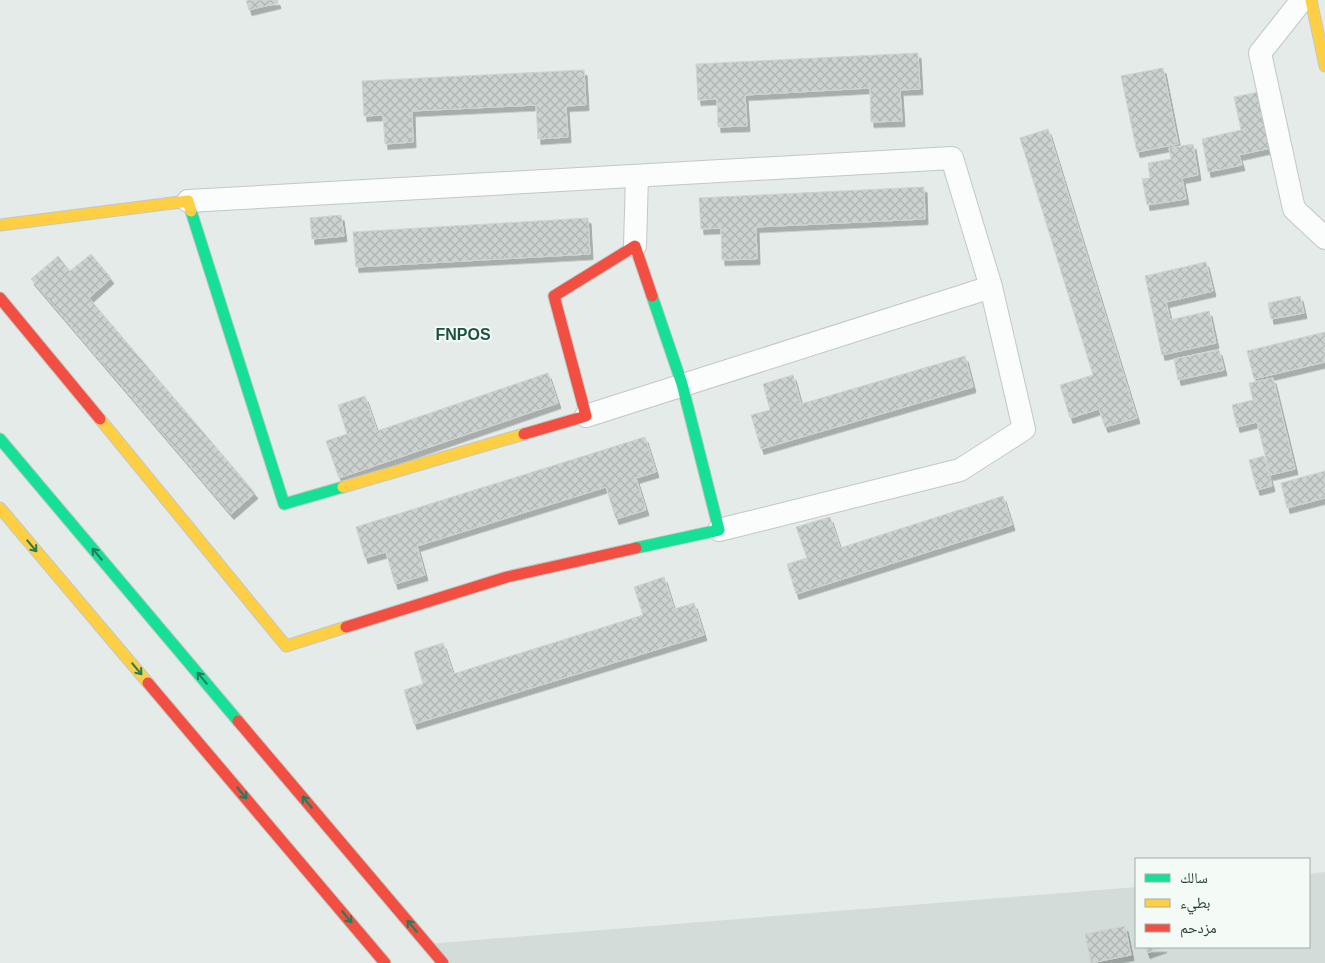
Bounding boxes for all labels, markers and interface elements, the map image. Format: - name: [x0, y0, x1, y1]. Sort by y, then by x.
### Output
- district label: FNPOS: [435, 326, 491, 343]
- one-way arrow: [26, 539, 37, 552]
- one-way arrow: [91, 547, 103, 560]
- one-way arrow: [131, 663, 142, 676]
- one-way arrow: [196, 671, 208, 684]
- one-way arrow: [236, 787, 247, 800]
- one-way arrow: [301, 795, 313, 808]
- legend: [1135, 858, 1310, 948]
- text: سالك: [1180, 869, 1208, 886]
- text: بطيء: [1180, 894, 1210, 915]
- one-way arrow: [341, 911, 352, 924]
- one-way arrow: [406, 919, 418, 932]
- text: مزدحم: [1180, 919, 1217, 938]

